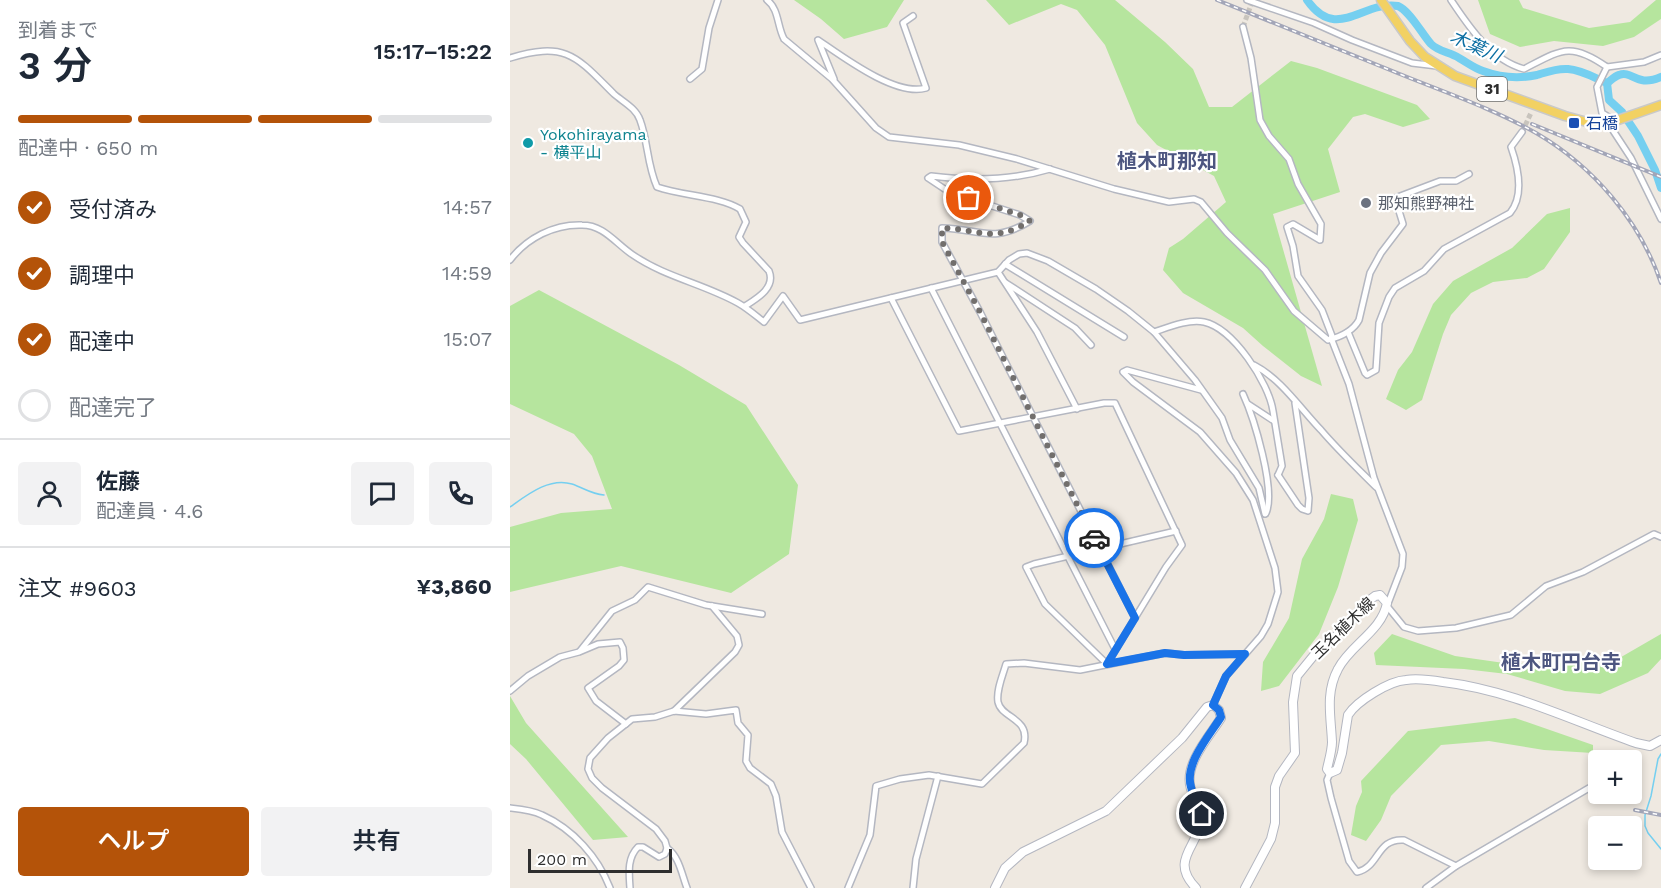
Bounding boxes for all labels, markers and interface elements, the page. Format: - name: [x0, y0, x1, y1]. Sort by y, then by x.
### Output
- text: 到着まで: [18, 18, 98, 42]
- water label: 木葉川: [1447, 25, 1507, 67]
- text: 15:17–15:22: [374, 39, 492, 64]
- text: 3 分: [18, 43, 92, 88]
- road number: 31: [1477, 77, 1507, 101]
- place label: 石橋: [1586, 114, 1618, 133]
- marker: 石橋: [1567, 116, 1581, 130]
- place label: Yokohirayama - 横平山: [540, 125, 646, 162]
- text: 配達中 · 650 m: [18, 136, 158, 160]
- marker: Yokohirayama - 横平山: [521, 136, 535, 150]
- district label: 植木町那知: [1117, 149, 1217, 173]
- pin: [943, 172, 994, 223]
- icon: bag: [952, 181, 985, 214]
- icon: check: [18, 191, 51, 224]
- place label: 那知熊野神社: [1378, 194, 1474, 213]
- text: 14:57: [443, 195, 492, 219]
- marker: 那知熊野神社: [1359, 196, 1373, 210]
- text: 受付済み: [69, 197, 157, 222]
- icon: check: [18, 257, 51, 290]
- text: 14:59: [442, 261, 492, 285]
- text: 調理中: [69, 263, 135, 288]
- icon: check: [18, 323, 51, 356]
- text: 15:07: [443, 327, 492, 351]
- text: 配達中: [69, 329, 135, 354]
- text: 配達完了: [69, 395, 157, 420]
- button: person: [18, 462, 81, 525]
- button: chat: [351, 462, 414, 525]
- button: phone: [429, 462, 492, 525]
- text: 佐藤: [96, 469, 140, 494]
- text: 配達員 · 4.6: [96, 499, 203, 523]
- courier: [1064, 508, 1124, 568]
- icon: car: [1078, 522, 1111, 555]
- text: ¥3,860: [416, 574, 492, 599]
- text: 注文 #9603: [18, 576, 137, 601]
- street label: 玉名植木線: [1308, 593, 1378, 663]
- district label: 植木町円台寺: [1501, 650, 1621, 674]
- map controls: [1588, 750, 1642, 870]
- button: +: [1588, 750, 1642, 804]
- pin: [1176, 788, 1227, 839]
- icon: home: [1185, 797, 1218, 830]
- button: ヘルプ: [18, 807, 249, 876]
- button: 共有: [261, 807, 492, 876]
- button: −: [1588, 816, 1642, 870]
- scale bar: [528, 846, 672, 874]
- text: 200 m: [537, 850, 587, 869]

